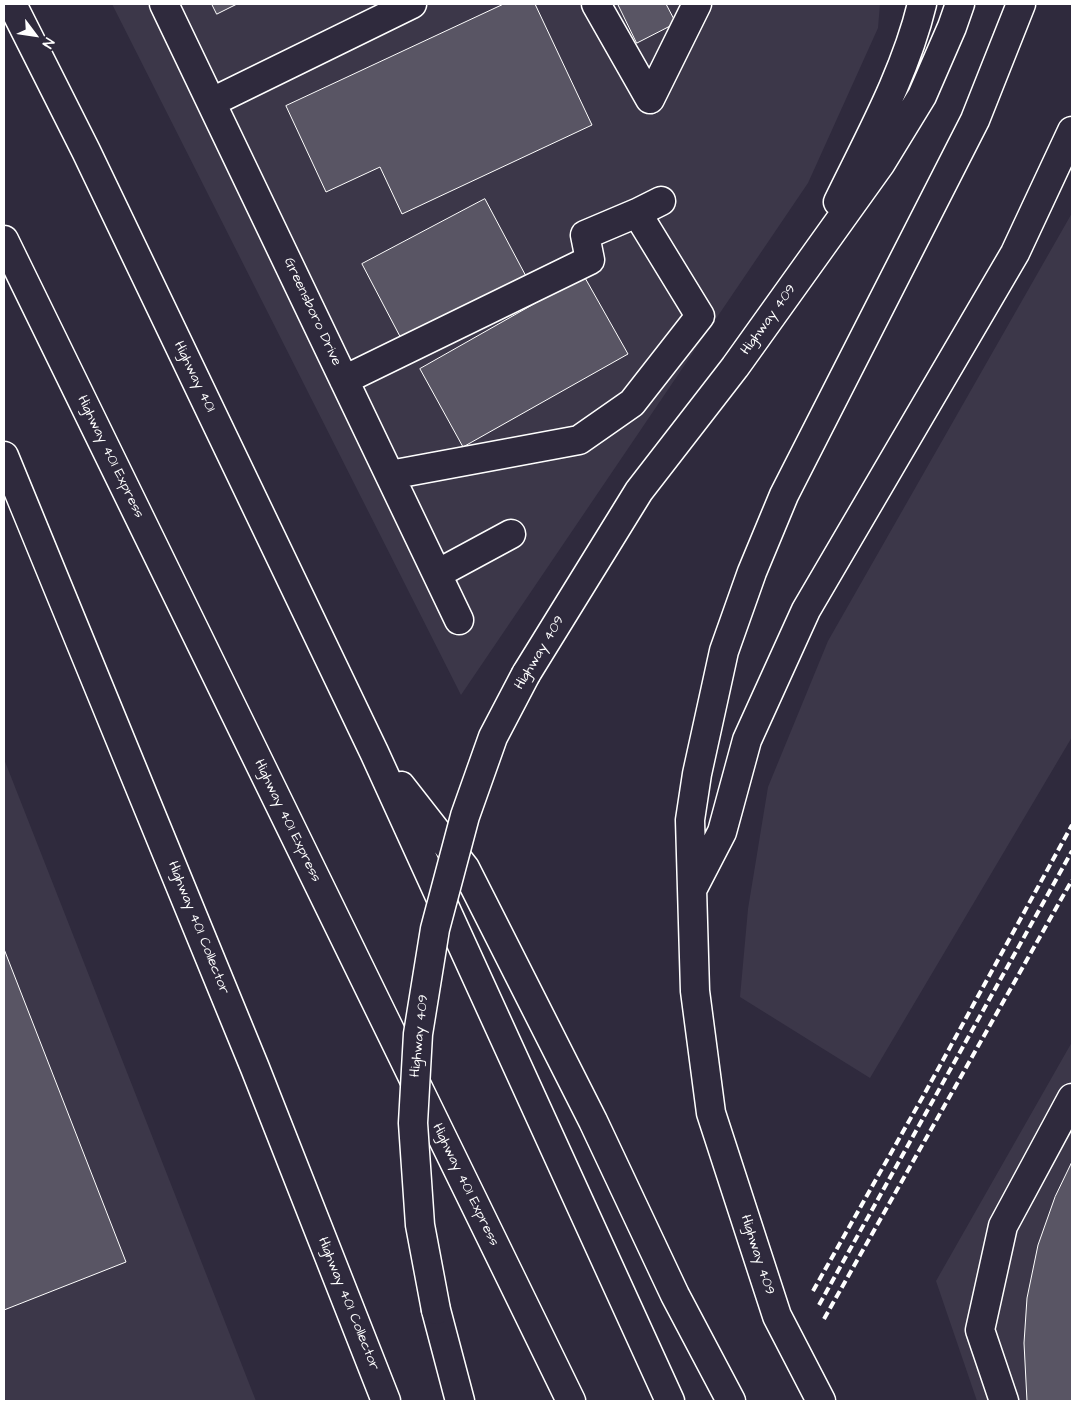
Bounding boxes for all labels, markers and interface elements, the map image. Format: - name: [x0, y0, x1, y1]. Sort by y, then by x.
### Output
- north arrow: [10, 10, 60, 60]
- text: N: [37, 34, 59, 52]
- street label: Greensboro Drive: [280, 255, 344, 369]
- street label: Highway 409: [738, 282, 800, 358]
- street label: Highway 401: [170, 339, 218, 415]
- street label: Highway 401 Express: [73, 393, 147, 521]
- street label: Highway 409: [511, 613, 569, 693]
- street label: Highway 401 Express: [250, 757, 324, 885]
- street label: Highway 401 Collector: [164, 859, 232, 997]
- street label: Highway 409: [407, 994, 433, 1078]
- street label: Highway 401 Express: [428, 1121, 502, 1249]
- street label: Highway 409: [736, 1213, 778, 1297]
- street label: Highway 401 Collector: [314, 1235, 382, 1373]

